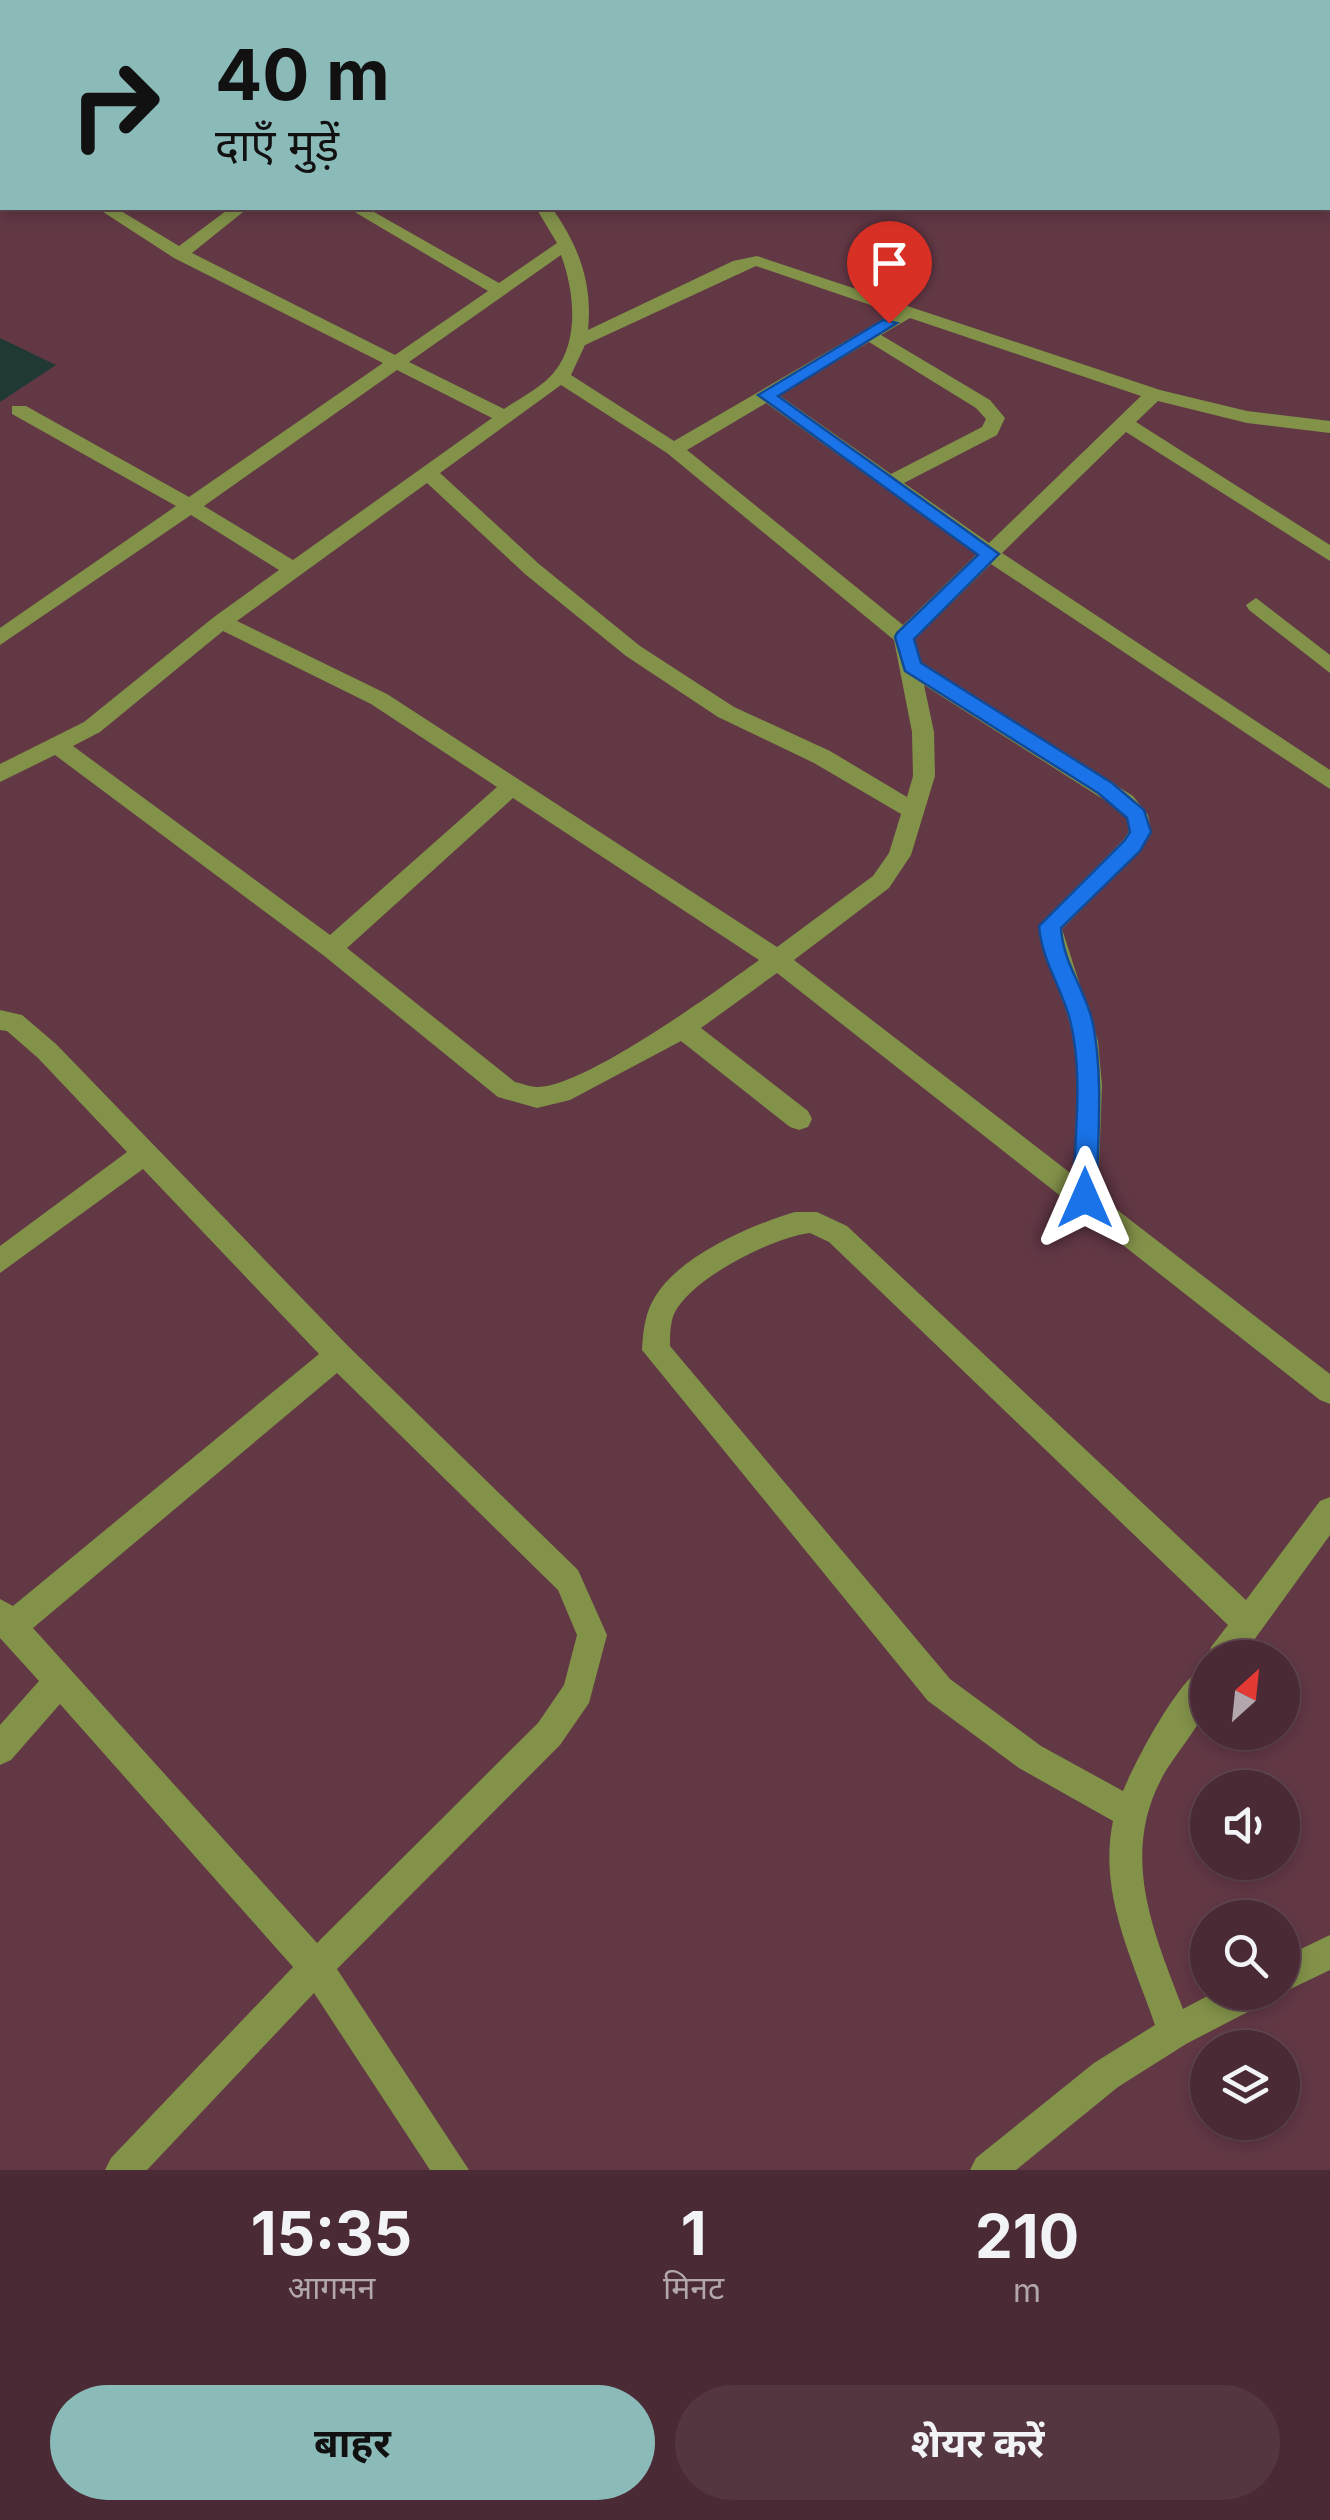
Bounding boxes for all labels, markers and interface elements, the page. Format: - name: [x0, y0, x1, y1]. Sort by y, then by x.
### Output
- text: 40 m: [215, 32, 390, 117]
- icon: right: [50, 40, 180, 170]
- text: दाएँ मुड़ें: [215, 117, 339, 172]
- pin: [847, 221, 932, 324]
- icon: arrive: [862, 236, 917, 291]
- position arrow: [1033, 1146, 1137, 1250]
- north arrow: [1190, 1640, 1300, 1750]
- map controls: [1190, 1640, 1300, 2140]
- button: sound: [1190, 1770, 1300, 1880]
- button: search: [1190, 1900, 1300, 2010]
- button: layers: [1190, 2030, 1300, 2140]
- text: 15:35: [251, 2197, 412, 2269]
- text: 1: [681, 2197, 707, 2269]
- text: 210: [975, 2200, 1079, 2272]
- text: आगमन: [288, 2268, 375, 2307]
- text: मिनट: [663, 2268, 724, 2307]
- text: m: [1013, 2271, 1041, 2310]
- button: बाहर: [50, 2385, 655, 2500]
- button: शेयर करें: [675, 2385, 1280, 2500]

